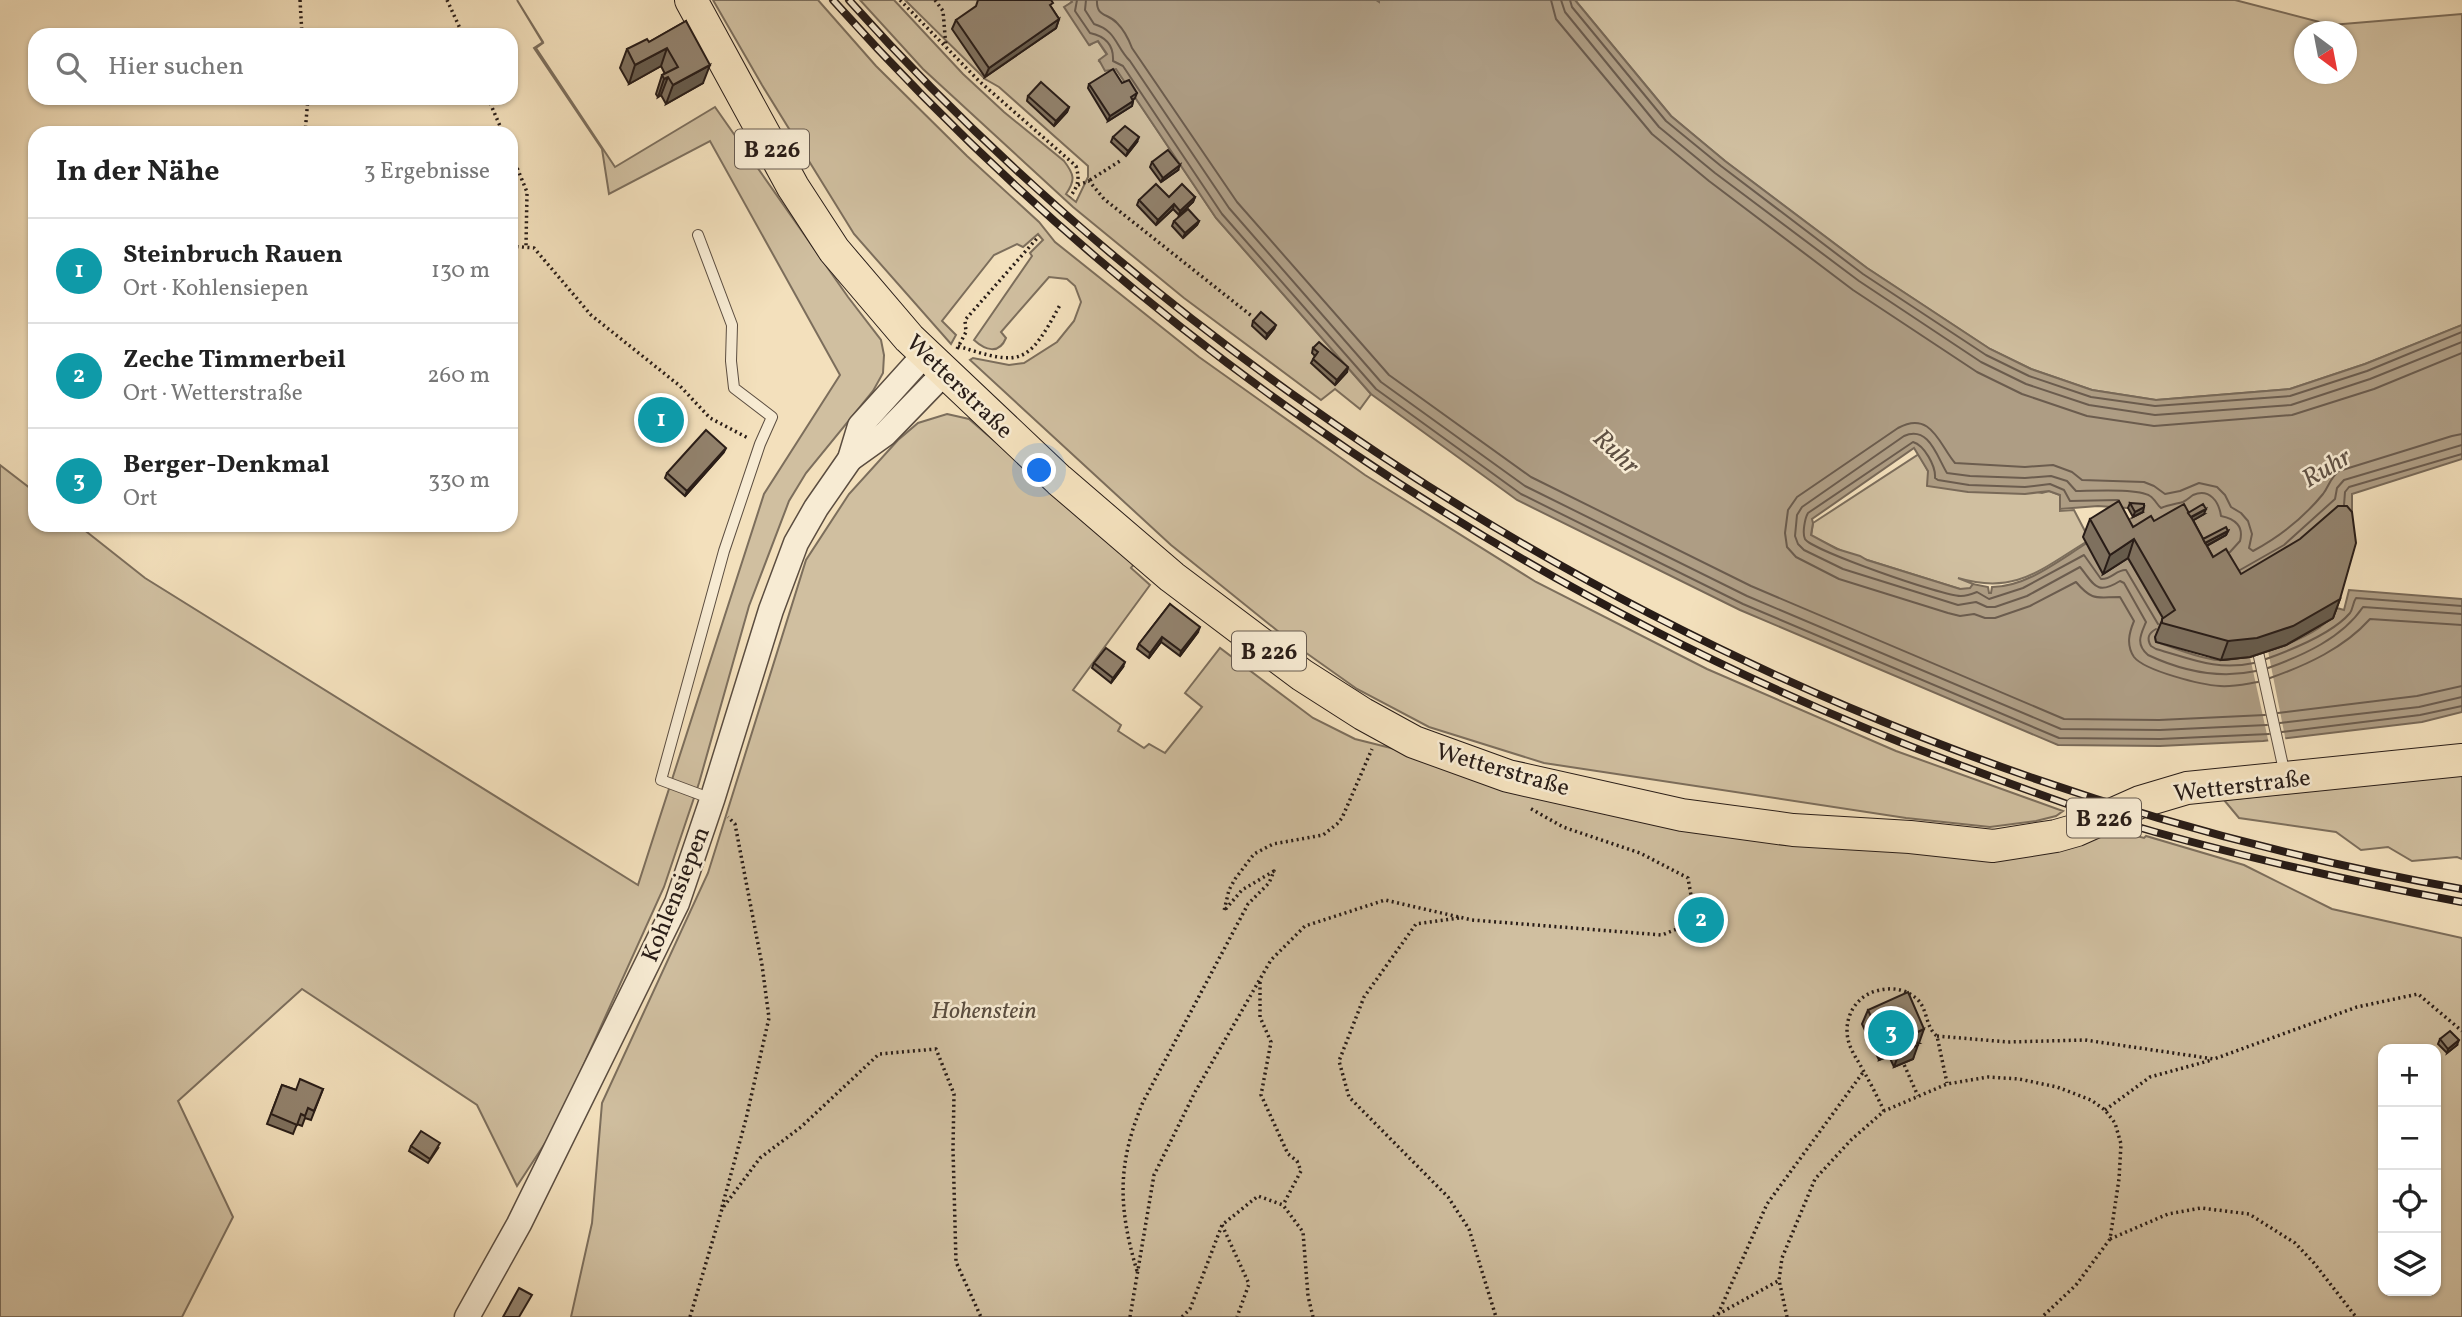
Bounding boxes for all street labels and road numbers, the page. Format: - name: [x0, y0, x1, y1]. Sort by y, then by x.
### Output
- road number: B 226: [735, 130, 809, 168]
- street label: Wetterstraße: [897, 327, 1020, 448]
- road number: B 226: [1232, 632, 1306, 670]
- street label: Wetterstraße: [1432, 736, 1573, 806]
- street label: Wetterstraße: [2172, 762, 2313, 812]
- road number: B 226: [2067, 798, 2141, 838]
- street label: Kohlensiepen: [634, 822, 719, 968]

